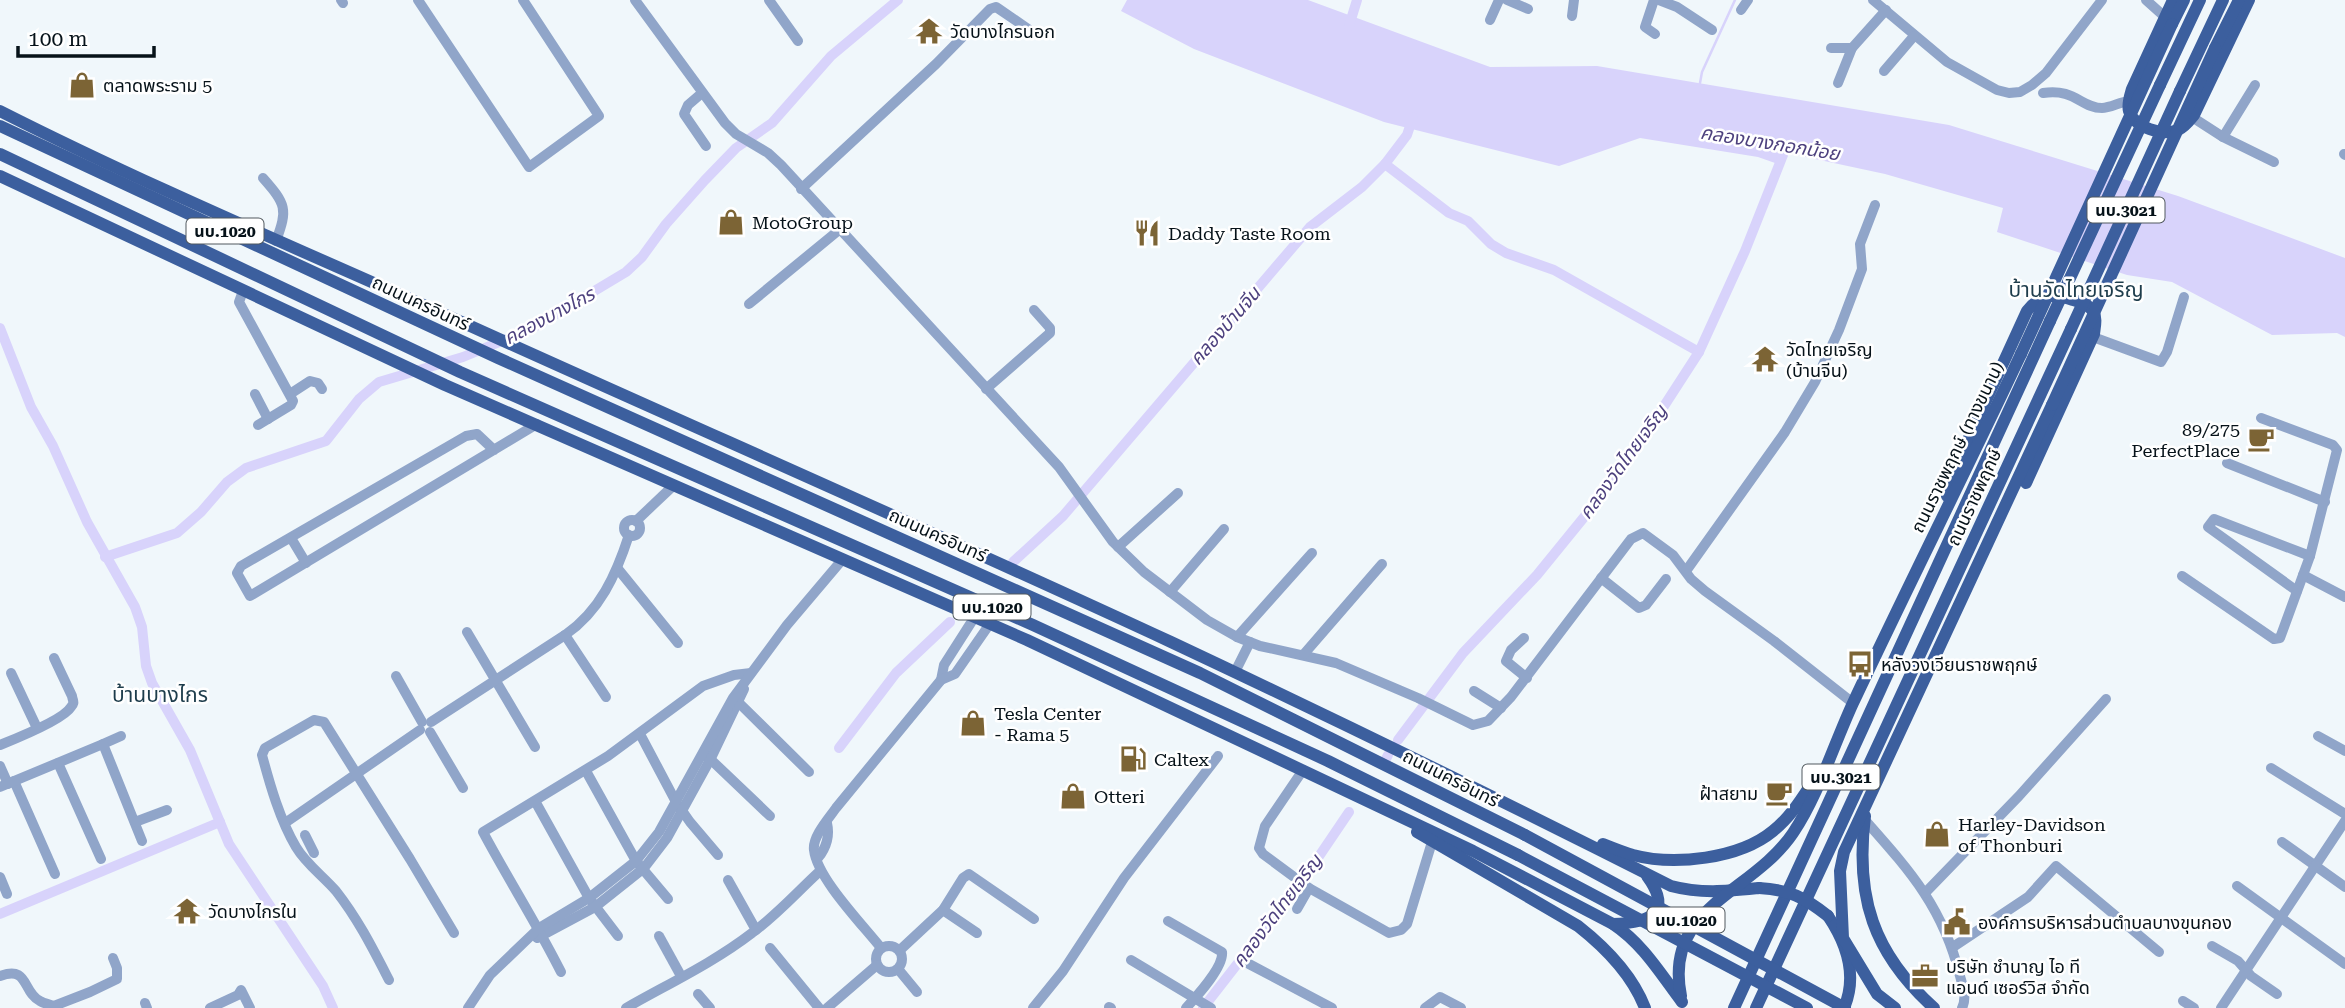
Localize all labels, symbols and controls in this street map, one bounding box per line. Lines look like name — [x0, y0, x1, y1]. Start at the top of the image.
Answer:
scale bar — [18, 14, 154, 58]
temple icon: วัดบางไกรนอก — [914, 16, 944, 46]
place label: วัดบางไกรนอก — [950, 21, 1055, 42]
text: 100 m — [28, 27, 88, 51]
shop icon: ตลาดพระราม 5 — [67, 70, 97, 100]
place label: ตลาดพระราม 5 — [103, 75, 212, 96]
water label: คลองบางกอกน้อย — [1699, 121, 1843, 166]
road number: นบ.3021 — [2088, 198, 2164, 222]
shop icon: MotoGroup — [716, 207, 746, 237]
place label: MotoGroup — [752, 212, 853, 233]
road number: นบ.1020 — [187, 218, 264, 244]
restaurant icon: Daddy Taste Room — [1132, 218, 1162, 248]
place label: Daddy Taste Room — [1168, 223, 1331, 244]
street label: ถนนนครอินทร์ — [369, 271, 474, 335]
district label: บ้านวัดไทยเจริญ — [2008, 278, 2144, 302]
water label: คลองบ้านจีน — [1185, 281, 1266, 370]
water label: คลองบางไกร — [500, 282, 600, 350]
place label: วัดไทยเจริญ (บ้านจีน) — [1786, 339, 1873, 381]
temple icon: วัดไทยเจริญ (บ้านจีน) — [1750, 344, 1780, 374]
street label: ถนนราชพฤกษ์ (ทางขนาน) — [1906, 358, 2008, 536]
water label: คลองวัดไทยเจริญ — [1574, 399, 1673, 523]
place label: 89/275 PerfectPlace — [2131, 419, 2240, 461]
cafe icon: 89/275 PerfectPlace — [2246, 424, 2276, 454]
street label: ถนนราชพฤกษ์ — [1942, 445, 2006, 549]
street label: ถนนนครอินทร์ — [886, 504, 991, 566]
road number: นบ.1020 — [954, 594, 1030, 620]
bus stop icon: หลังวงเวียนราชพฤกษ์ — [1845, 649, 1875, 679]
place label: หลังวงเวียนราชพฤกษ์ — [1881, 654, 2037, 675]
district label: บ้านบางไกร — [112, 683, 208, 707]
place label: Tesla Center - Rama 5 — [994, 703, 1101, 745]
shop icon: Tesla Center - Rama 5 — [958, 708, 988, 738]
fuel station icon: Caltex — [1118, 744, 1148, 774]
street label: ถนนนครอินทร์ — [1400, 745, 1503, 812]
place label: Caltex — [1154, 749, 1209, 770]
road number: นบ.3021 — [1802, 764, 1880, 790]
cafe icon: ฝ้าสยาม — [1764, 778, 1794, 808]
shop icon: Otteri — [1058, 781, 1088, 811]
place label: ฝ้าสยาม — [1700, 783, 1758, 804]
place label: Otteri — [1094, 786, 1145, 807]
place label: Harley-Davidson of Thonburi — [1958, 814, 2106, 856]
shop icon: Harley-Davidson of Thonburi — [1922, 819, 1952, 849]
water label: คลองวัดไทยเจริญ — [1227, 849, 1328, 972]
temple icon: วัดบางไกรใน — [172, 896, 202, 926]
place label: วัดบางไกรใน — [208, 901, 297, 922]
public building icon: องค์การบริหารส่วนตำบลบางขุนกอง — [1942, 907, 1972, 937]
road number: นบ.1020 — [1648, 908, 1724, 932]
place label: องค์การบริหารส่วนตำบลบางขุนกอง — [1978, 912, 2232, 934]
place label: บริษัท ชำนาญ ไอ ที แอนด์ เซอร์วิส จำกัด — [1946, 956, 2090, 998]
office icon: บริษัท ชำนาญ ไอ ที แอนด์ เซอร์วิส จำกัด — [1910, 961, 1940, 991]

